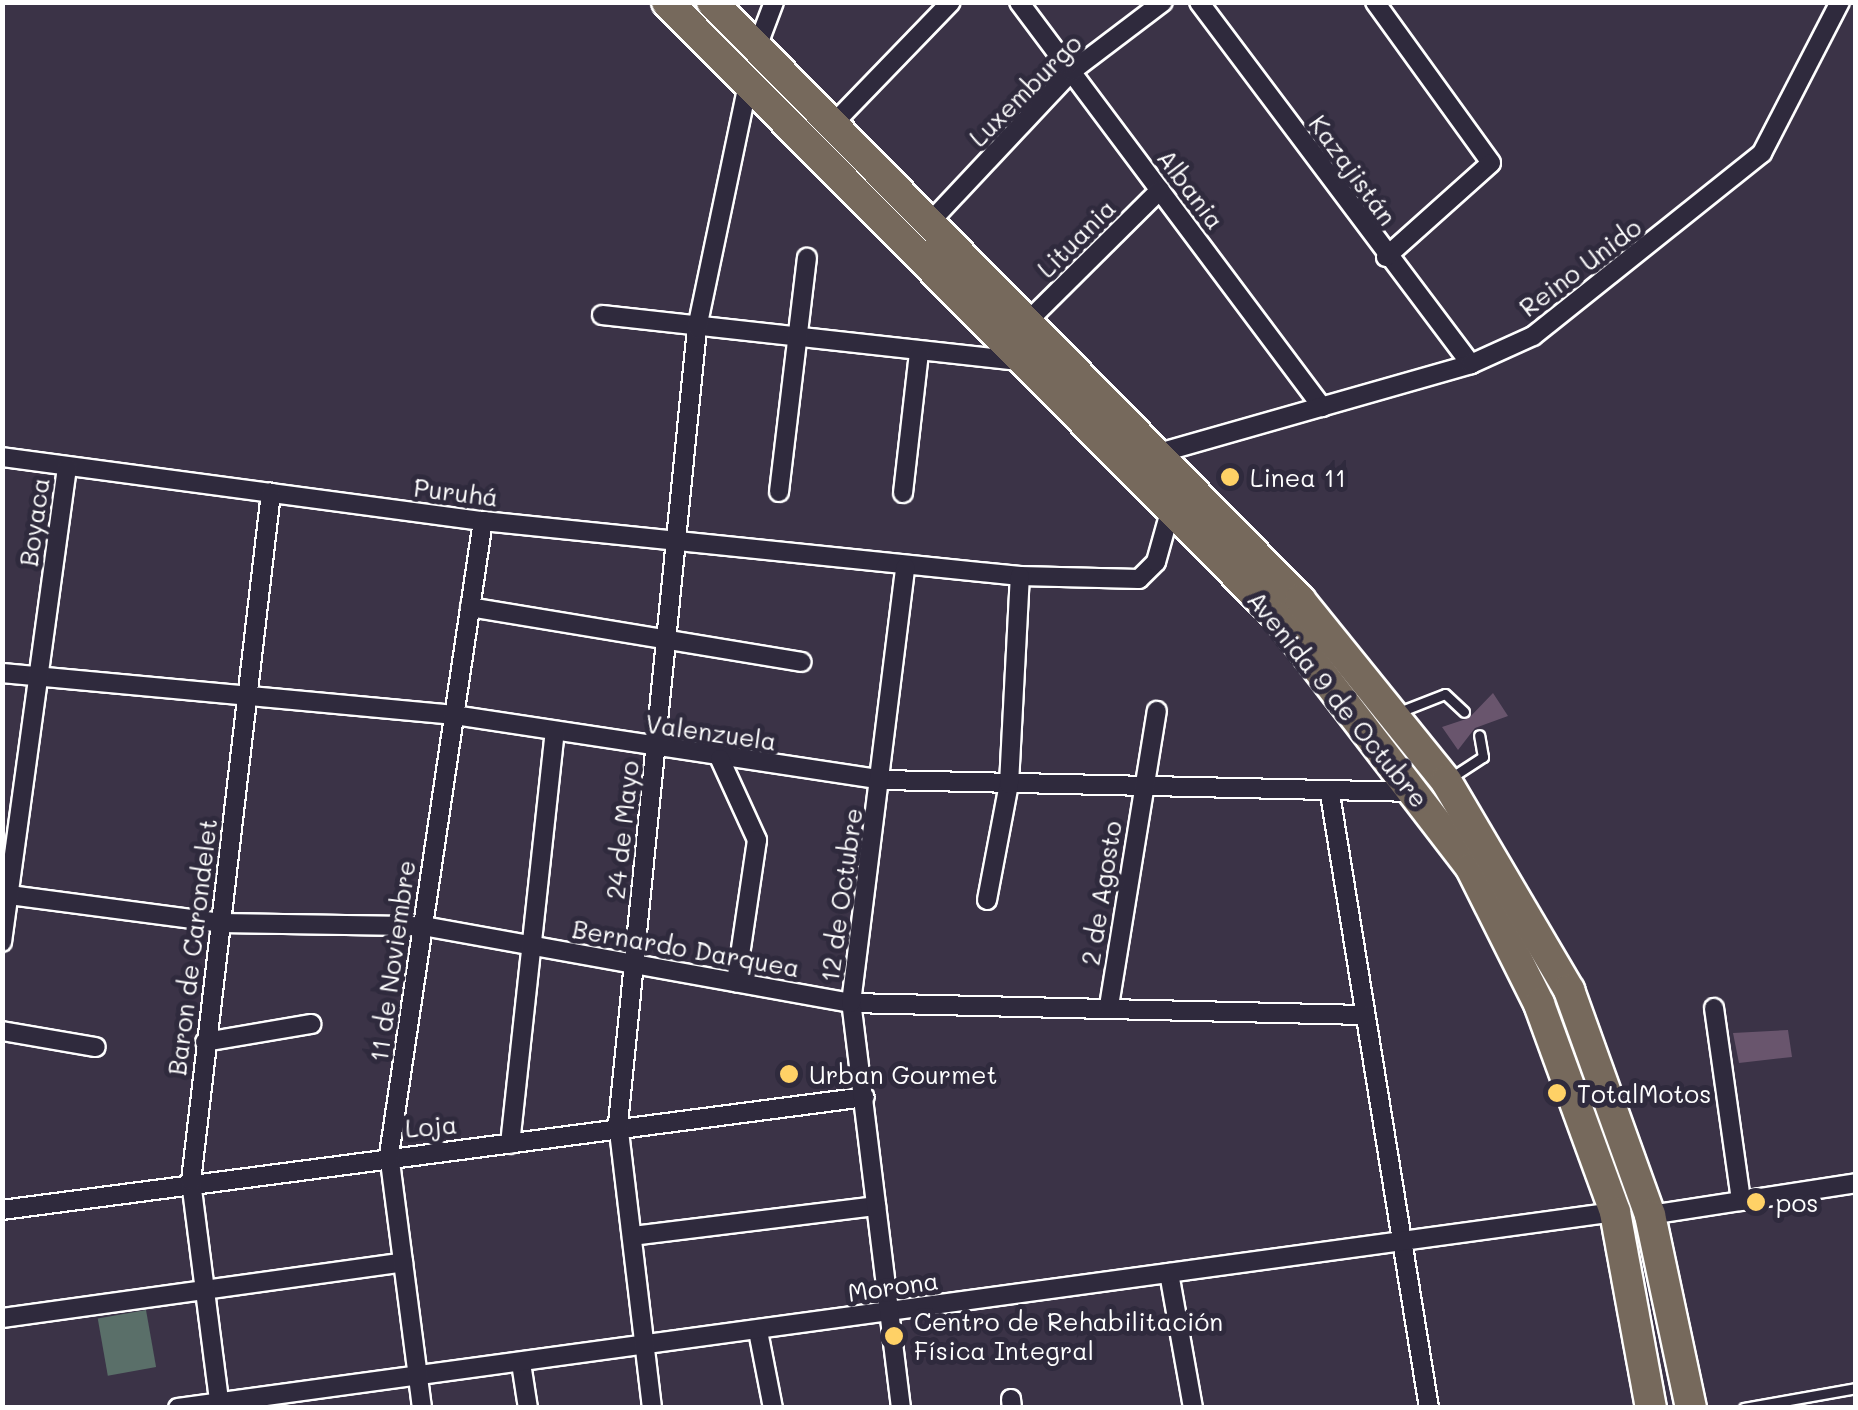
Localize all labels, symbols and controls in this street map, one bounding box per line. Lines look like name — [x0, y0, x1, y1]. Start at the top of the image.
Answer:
street label: Luxemburgo — [963, 28, 1087, 152]
street label: Kazajistán — [1303, 109, 1403, 231]
street label: Albania — [1151, 143, 1231, 235]
street label: Lituania — [1031, 193, 1121, 283]
street label: Reino Unido — [1513, 211, 1647, 323]
place label: Linea 11 — [1250, 462, 1346, 492]
marker: Linea 11 — [1219, 466, 1241, 488]
street label: Puruhá — [412, 472, 500, 512]
street label: Boyaca — [13, 476, 55, 568]
street label: Avenida 9 de Octubre — [1241, 585, 1435, 813]
street label: Valenzuela — [643, 708, 779, 756]
street label: 24 de Mayo — [600, 759, 644, 901]
street label: 12 de Octubre — [814, 806, 868, 984]
street label: Baron de Carondelet — [161, 817, 223, 1077]
street label: 2 de Agosto — [1075, 819, 1127, 967]
street label: 11 de Noviembre — [363, 858, 421, 1064]
street label: Bernardo Darquea — [570, 913, 802, 983]
place label: Urban Gourmet — [809, 1059, 998, 1089]
marker: Urban Gourmet — [778, 1063, 800, 1085]
place label: TotalMotos — [1577, 1078, 1711, 1108]
marker: TotalMotos — [1546, 1082, 1568, 1104]
street label: Loja — [404, 1109, 458, 1143]
place label: pos — [1776, 1187, 1818, 1217]
marker: pos — [1745, 1191, 1767, 1213]
street label: Morona — [846, 1265, 940, 1307]
place label: Centro de Rehabilitación Física Integral — [914, 1307, 1223, 1366]
marker: Centro de Rehabilitación Física Integral — [883, 1325, 905, 1347]

